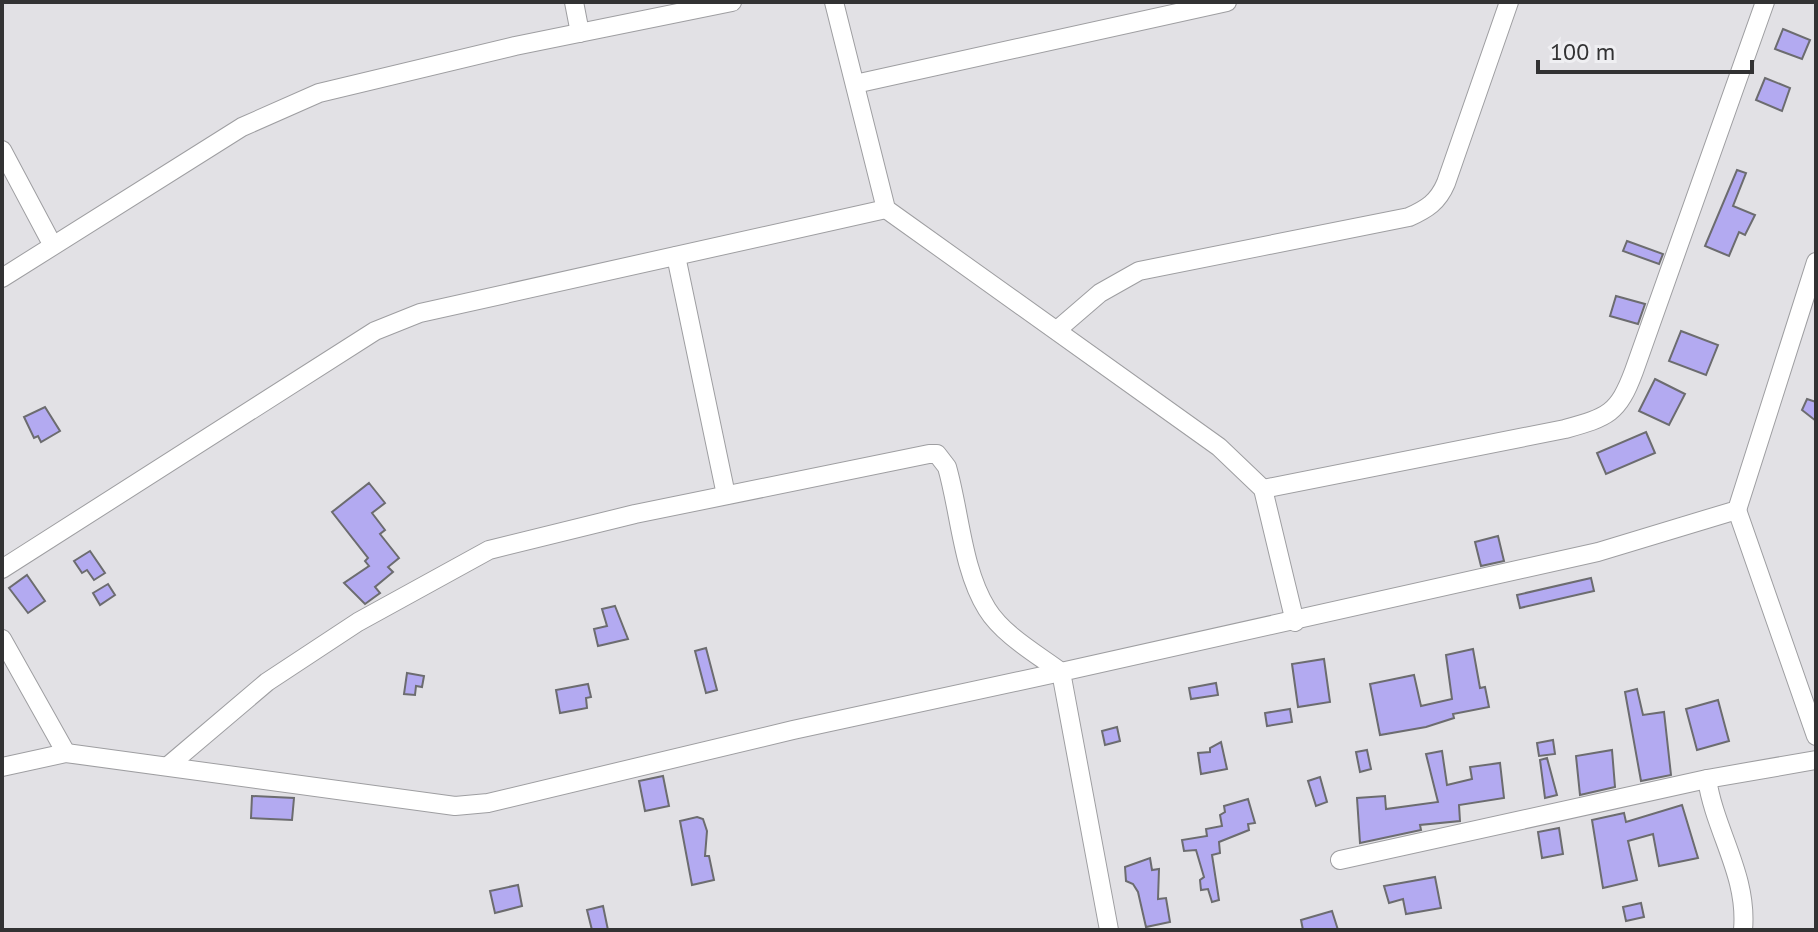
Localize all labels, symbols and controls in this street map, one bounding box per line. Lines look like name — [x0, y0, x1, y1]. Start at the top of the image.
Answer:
scale bar — [1538, 24, 1752, 74]
text: 100 m — [1550, 36, 1615, 67]

